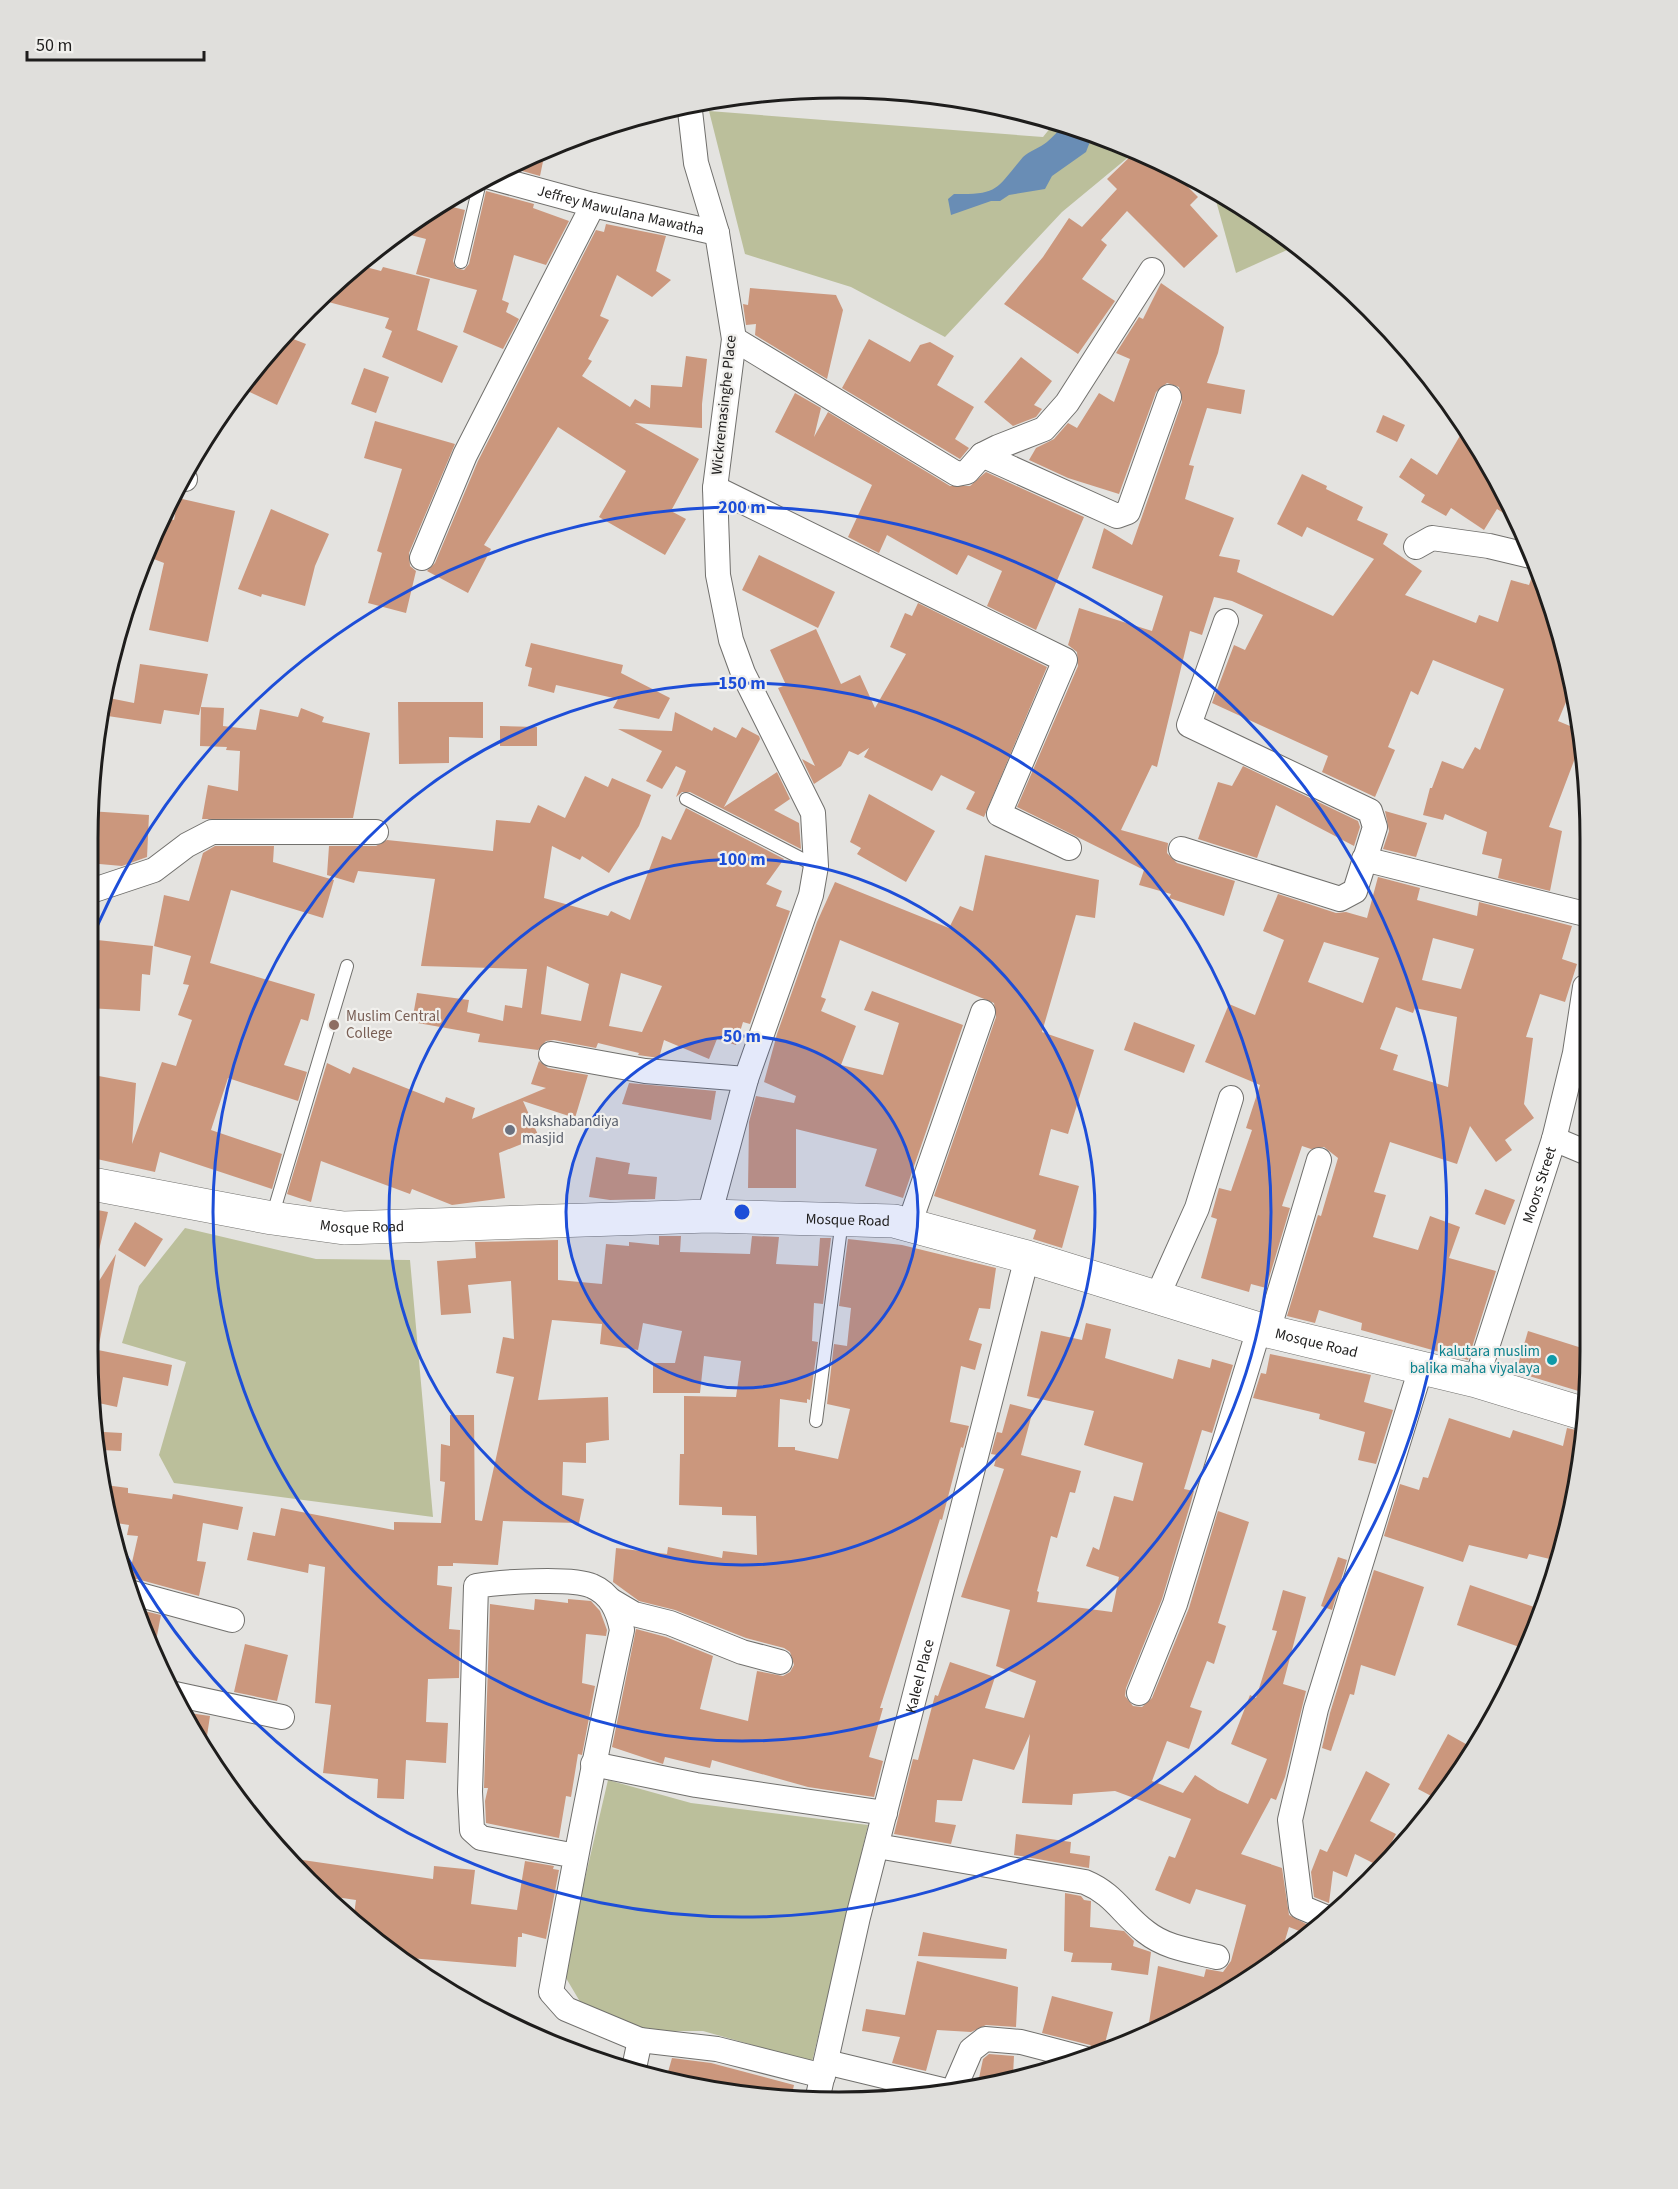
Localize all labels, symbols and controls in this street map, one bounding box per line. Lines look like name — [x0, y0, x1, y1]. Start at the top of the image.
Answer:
scale bar — [27, 24, 204, 62]
text: 50 m — [36, 33, 72, 58]
street label: Jeffrey Mawulana Mawatha — [535, 180, 706, 240]
street label: Wickremasinghe Place — [706, 334, 742, 476]
text: 200 m — [718, 495, 766, 520]
text: 150 m — [718, 671, 766, 696]
text: 100 m — [718, 847, 766, 872]
place label: Muslim Central College — [346, 1006, 440, 1044]
marker: Muslim Central College — [327, 1018, 341, 1032]
text: 50 m — [723, 1024, 761, 1049]
place label: Nakshabandiya masjid — [522, 1111, 619, 1149]
marker: Nakshabandiya masjid — [503, 1123, 517, 1137]
street label: Moors Street — [1517, 1144, 1561, 1226]
centre of rings — [732, 1202, 752, 1222]
street label: Mosque Road — [805, 1208, 890, 1231]
street label: Mosque Road — [319, 1214, 405, 1239]
street label: Mosque Road — [1273, 1323, 1360, 1363]
place label: kalutara muslim balika maha viyalaya — [1410, 1341, 1540, 1379]
marker: kalutara muslim balika maha viyalaya — [1545, 1353, 1559, 1367]
street label: Kaleel Place — [900, 1637, 939, 1715]

